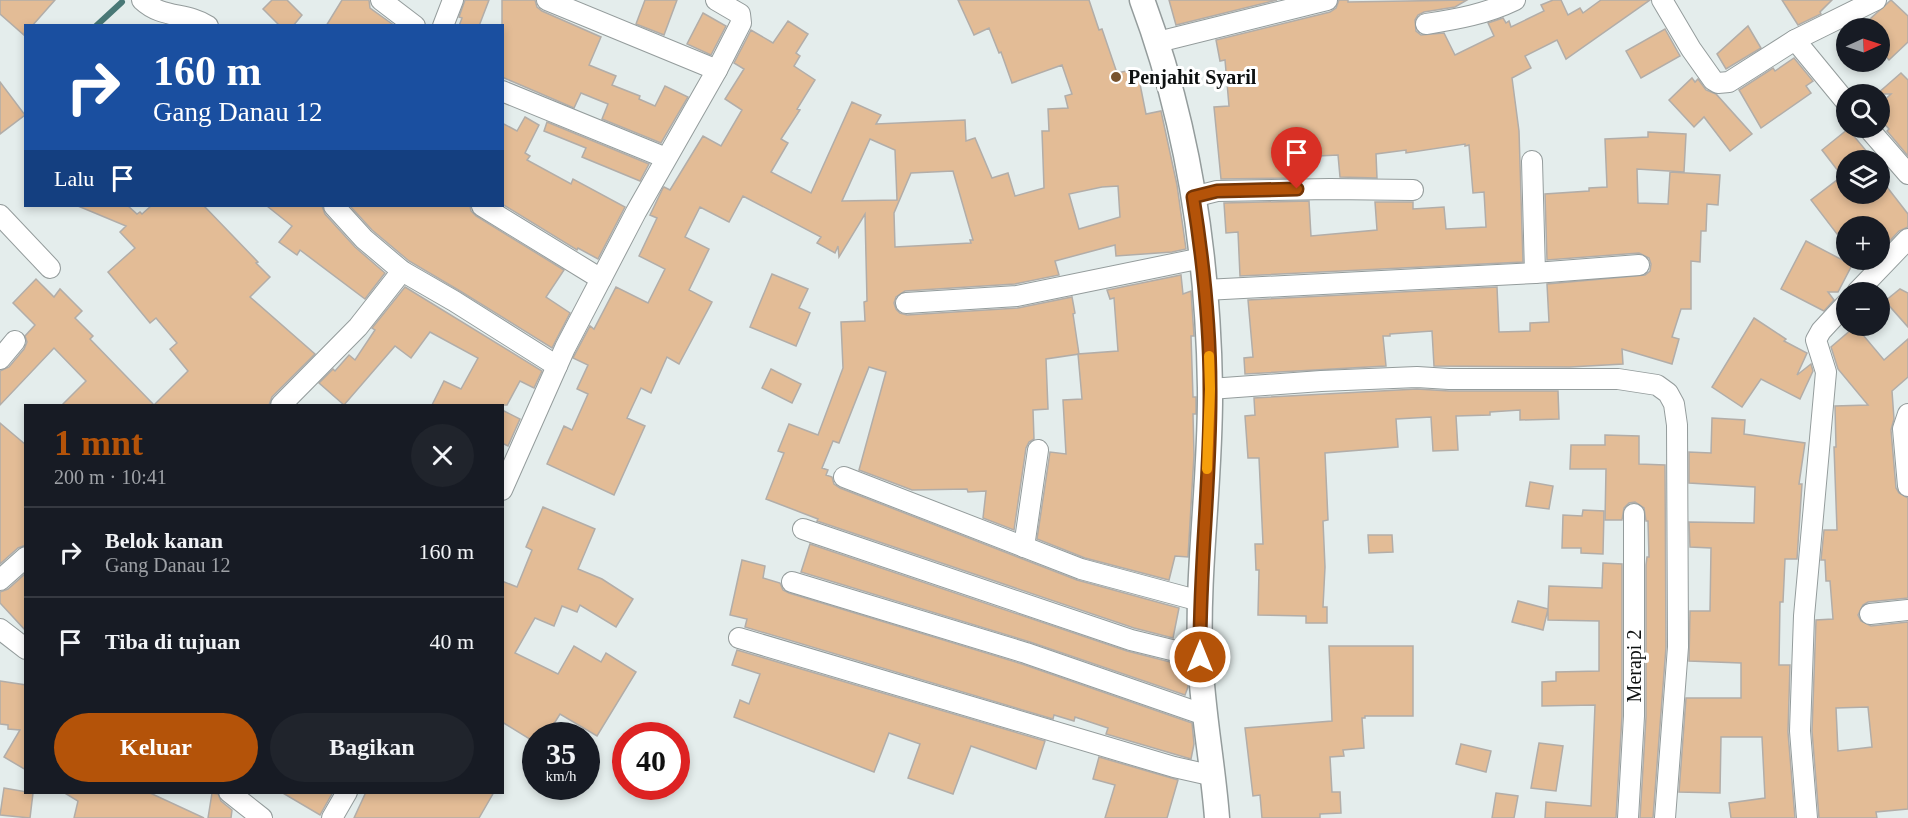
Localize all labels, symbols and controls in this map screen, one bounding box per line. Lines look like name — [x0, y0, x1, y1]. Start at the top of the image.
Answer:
north arrow — [1836, 18, 1890, 72]
map controls — [1836, 18, 1890, 336]
icon: right — [54, 48, 132, 126]
text: 160 m — [153, 48, 262, 94]
place label: Penjahit Syaril — [1128, 66, 1257, 89]
marker: Penjahit Syaril — [1109, 70, 1123, 84]
button: search — [1836, 84, 1890, 138]
text: Gang Danau 12 — [153, 97, 322, 127]
pin — [1271, 127, 1322, 189]
icon: arrive — [1280, 136, 1313, 169]
button: layers — [1836, 150, 1890, 204]
icon: arrive — [106, 162, 139, 195]
text: Lalu — [54, 166, 94, 191]
button: + — [1836, 216, 1890, 270]
button: − — [1836, 282, 1890, 336]
text: 1 mnt — [54, 423, 143, 463]
button: close — [411, 424, 474, 487]
text: 200 m · 10:41 — [54, 466, 167, 488]
text: Belok kanan — [105, 528, 223, 553]
icon: right — [54, 536, 87, 569]
text: 160 m — [418, 539, 474, 564]
text: Gang Danau 12 — [105, 554, 231, 576]
position arrow — [1168, 625, 1232, 689]
icon: arrive — [54, 626, 87, 659]
text: Tiba di tujuan — [105, 629, 240, 654]
text: 40 m — [429, 629, 474, 654]
street label: Merapi 2 — [1623, 630, 1646, 702]
button: Keluar — [54, 713, 258, 782]
button: Bagikan — [270, 713, 474, 782]
speed limit sign: 40 — [612, 722, 690, 800]
text: 35 — [546, 737, 576, 770]
text: km/h — [546, 768, 576, 784]

